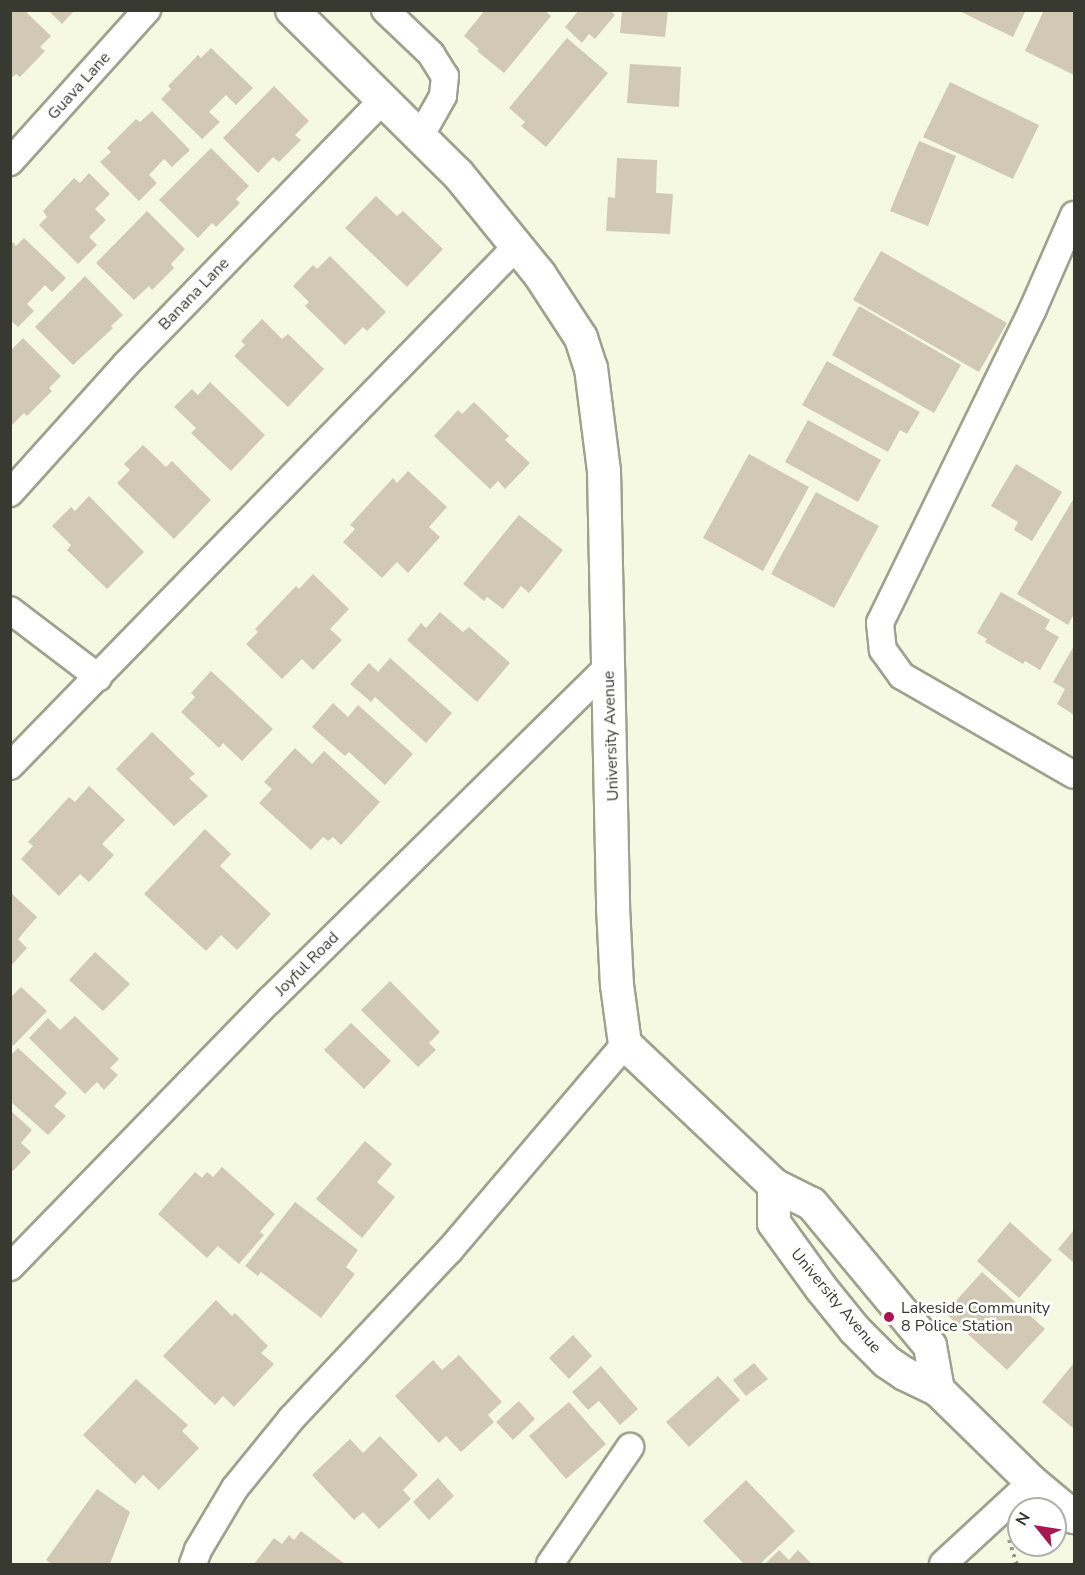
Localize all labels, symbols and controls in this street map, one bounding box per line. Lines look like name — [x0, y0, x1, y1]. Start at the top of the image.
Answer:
street label: Guava Lane — [44, 48, 114, 124]
street label: Banana Lane — [155, 254, 233, 334]
street label: University Avenue — [599, 670, 623, 802]
street label: Joyful Road — [271, 928, 343, 1000]
street label: University Avenue — [787, 1245, 885, 1357]
place label: Lakeside Community 8 Police Station — [901, 1298, 1050, 1336]
marker: Lakeside Community 8 Police Station — [882, 1310, 896, 1324]
north arrow — [1007, 1497, 1067, 1557]
text: N — [1011, 1508, 1036, 1530]

